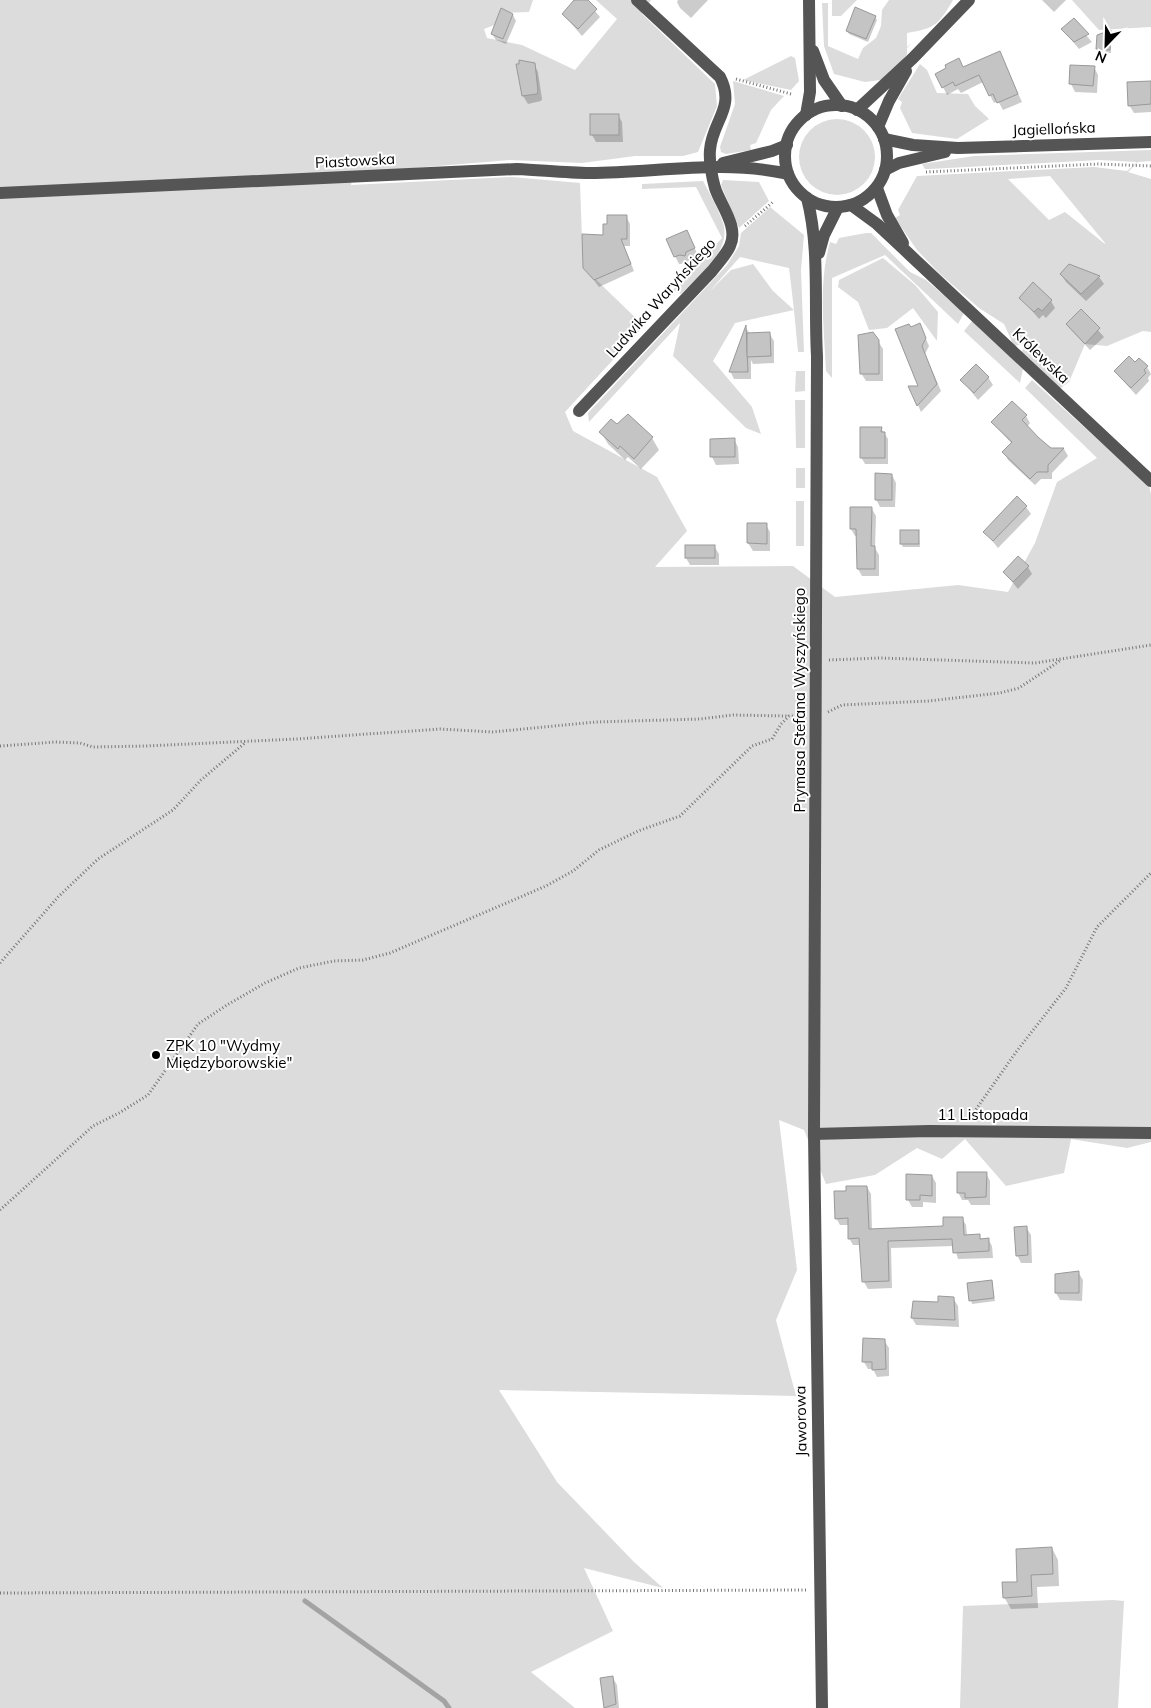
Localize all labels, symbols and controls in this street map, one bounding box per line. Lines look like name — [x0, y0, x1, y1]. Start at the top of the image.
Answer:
north arrow — [1081, 20, 1131, 70]
text: N — [1093, 47, 1109, 67]
street label: Jagiellońska — [1012, 118, 1096, 139]
street label: Piastowska — [314, 149, 396, 172]
street label: Ludwika Waryńskiego — [602, 234, 719, 362]
street label: Królewska — [1009, 324, 1074, 387]
street label: Prymasa Stefana Wyszyńskiego — [790, 588, 809, 812]
place label: ZPK 10 "Wydmy Międzyborowskie" — [166, 1036, 292, 1072]
marker: ZPK 10 "Wydmy Międzyborowskie" — [150, 1049, 162, 1061]
street label: 11 Listopada — [938, 1105, 1028, 1124]
street label: Jaworowa — [790, 1385, 811, 1457]

